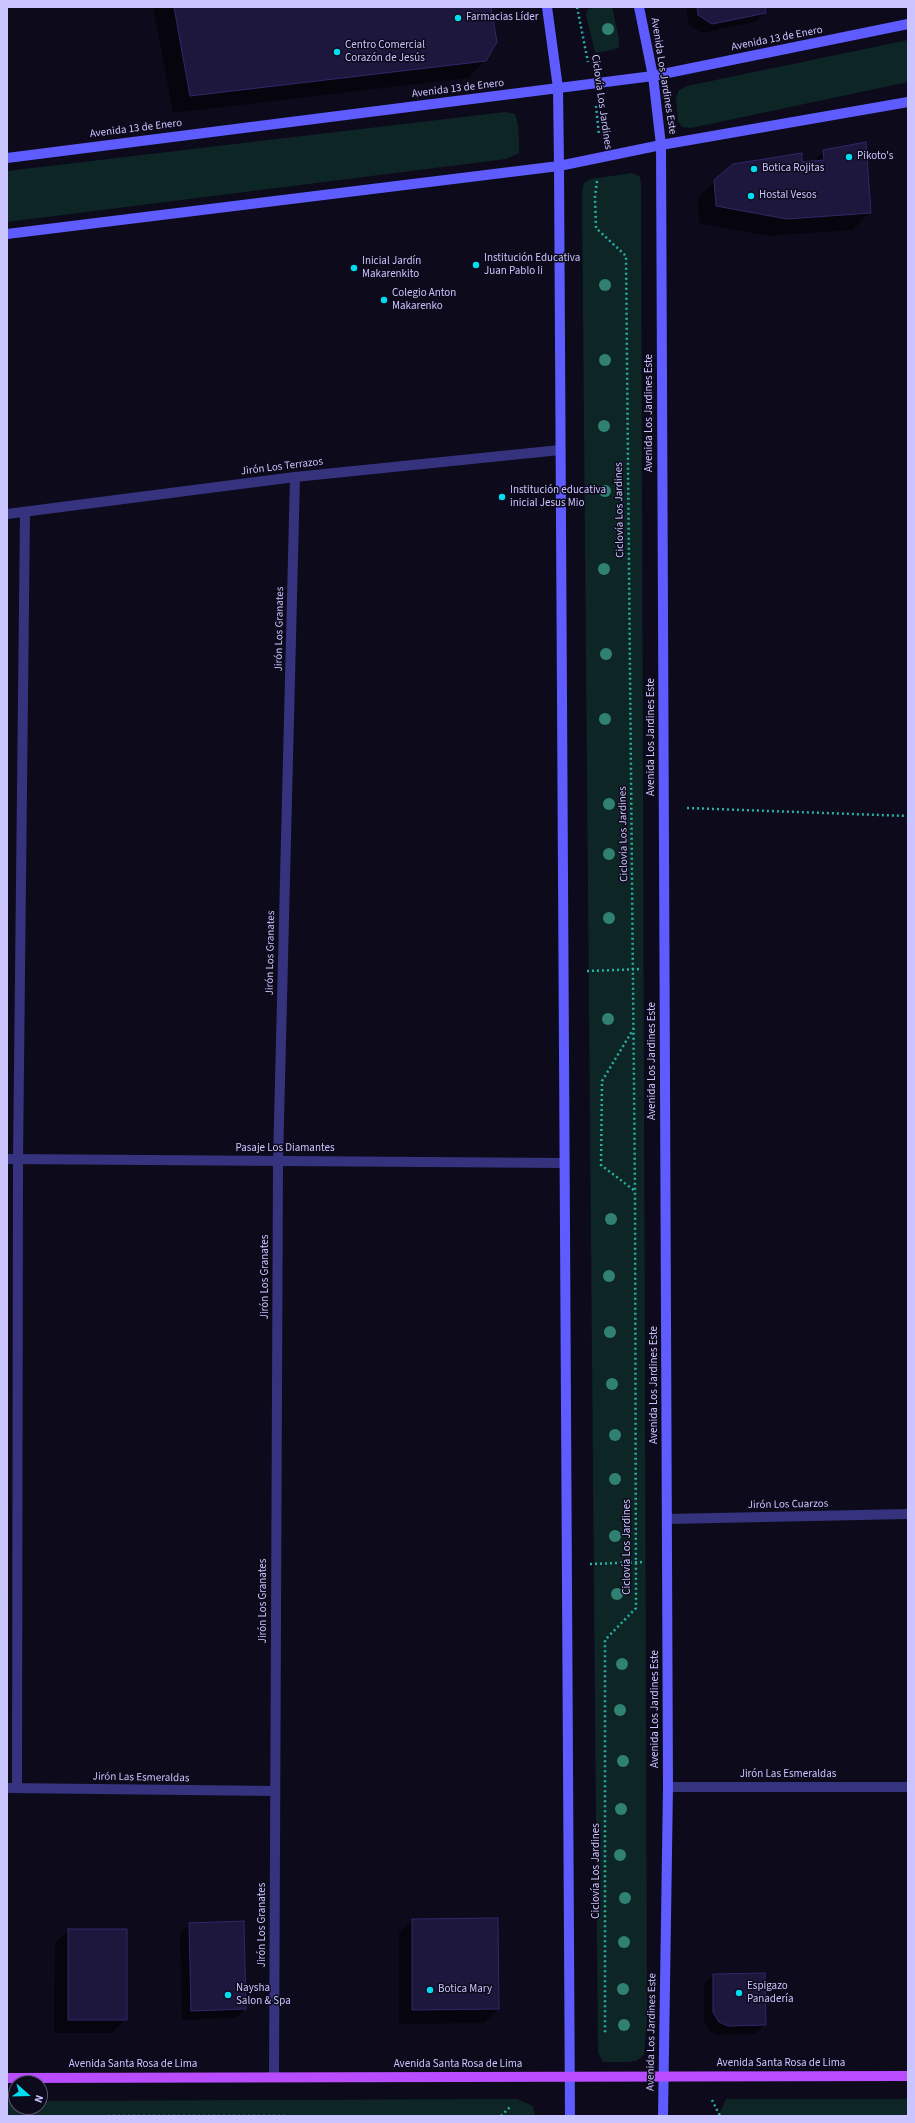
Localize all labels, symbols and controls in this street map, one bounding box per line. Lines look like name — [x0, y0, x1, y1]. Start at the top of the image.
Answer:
place label: Farmacias Líder — [466, 11, 539, 25]
marker: Farmacias Líder — [453, 13, 463, 23]
street label: Avenida Los Jardines Este — [647, 17, 679, 135]
street label: Avenida 13 de Enero — [730, 24, 824, 54]
place label: Centro Comercial Corazón de Jesús — [345, 39, 425, 65]
marker: Centro Comercial Corazón de Jesús — [332, 47, 342, 57]
street label: Ciclovía Los Jardines — [588, 54, 614, 150]
street label: Avenida 13 de Enero — [411, 77, 505, 101]
street label: Avenida 13 de Enero — [89, 117, 183, 141]
place label: Pikoto's — [857, 150, 893, 164]
marker: Pikoto's — [844, 152, 854, 162]
place label: Botica Rojitas — [762, 162, 824, 176]
marker: Botica Rojitas — [749, 164, 759, 174]
place label: Hostal Vesos — [759, 189, 817, 203]
marker: Hostal Vesos — [746, 191, 756, 201]
place label: Institución Educativa Juan Pablo Ii — [484, 252, 580, 278]
place label: Inicial Jardín Makarenkito — [362, 255, 421, 281]
marker: Institución Educativa Juan Pablo Ii — [471, 260, 481, 270]
marker: Inicial Jardín Makarenkito — [349, 263, 359, 273]
place label: Colegio Anton Makarenko — [392, 287, 456, 313]
marker: Colegio Anton Makarenko — [379, 295, 389, 305]
street label: Avenida Los Jardines Este — [643, 354, 657, 472]
street label: Jirón Los Terrazos — [240, 455, 324, 479]
street label: Ciclovía Los Jardines — [613, 462, 627, 558]
place label: Institución educativa inicial Jesus Mio — [510, 484, 606, 510]
marker: Institución educativa inicial Jesus Mio — [497, 492, 507, 502]
street label: Jirón Los Granates — [273, 587, 287, 671]
street label: Avenida Los Jardines Este — [645, 678, 659, 796]
street label: Ciclovía Los Jardines — [617, 786, 631, 882]
street label: Jirón Los Granates — [264, 911, 278, 995]
street label: Avenida Los Jardines Este — [646, 1002, 660, 1120]
street label: Pasaje Los Diamantes — [235, 1142, 335, 1156]
street label: Jirón Los Granates — [259, 1235, 273, 1319]
street label: Avenida Los Jardines Este — [648, 1326, 662, 1444]
street label: Jirón Los Cuarzos — [748, 1498, 828, 1512]
street label: Ciclovía Los Jardines — [621, 1499, 635, 1595]
street label: Jirón Los Granates — [257, 1559, 271, 1643]
street label: Avenida Los Jardines Este — [649, 1650, 663, 1768]
street label: Jirón Las Esmeraldas — [740, 1768, 836, 1782]
street label: Jirón Las Esmeraldas — [93, 1771, 189, 1785]
street label: Ciclovía Los Jardines — [590, 1823, 604, 1919]
street label: Jirón Los Granates — [256, 1883, 270, 1967]
street label: Avenida Los Jardines Este — [644, 1973, 660, 2091]
place label: Espigazo Panadería — [747, 1980, 793, 2006]
place label: Naysha Salon & Spa — [236, 1982, 291, 2008]
place label: Botica Mary — [438, 1983, 492, 1997]
marker: Botica Mary — [425, 1985, 435, 1995]
marker: Espigazo Panadería — [734, 1988, 744, 1998]
marker: Naysha Salon & Spa — [223, 1990, 233, 2000]
street label: Avenida Santa Rosa de Lima — [717, 2057, 845, 2071]
street label: Avenida Santa Rosa de Lima — [69, 2058, 197, 2072]
street label: Avenida Santa Rosa de Lima — [394, 2058, 522, 2072]
north arrow — [8, 2075, 48, 2115]
text: N — [31, 2093, 47, 2105]

